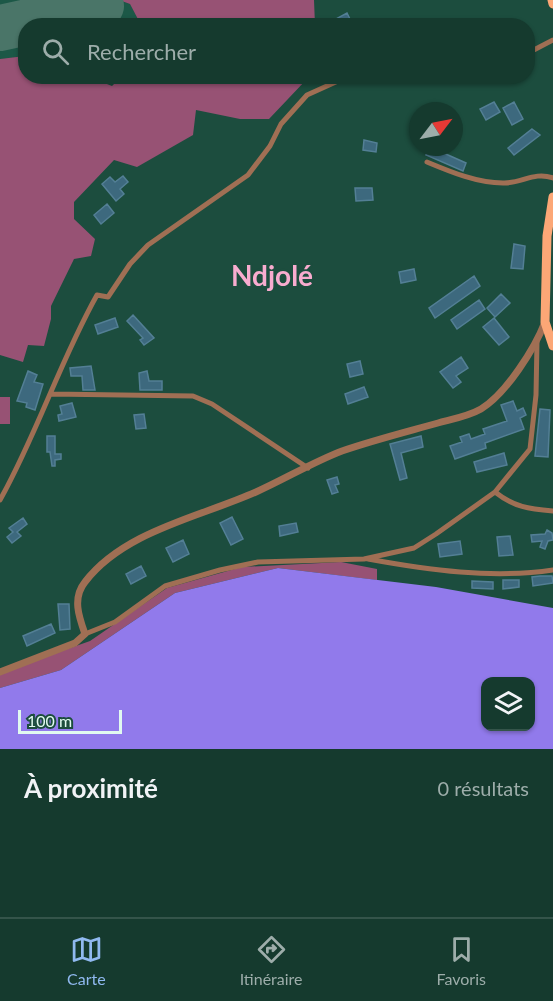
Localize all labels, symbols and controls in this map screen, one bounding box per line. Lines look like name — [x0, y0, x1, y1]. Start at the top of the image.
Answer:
search box — [18, 18, 535, 84]
icon: search — [39, 35, 72, 68]
text: Rechercher — [87, 38, 196, 65]
north arrow — [409, 102, 463, 156]
district label: Ndjolé — [231, 258, 313, 292]
map controls — [481, 677, 535, 731]
button: layers — [481, 677, 535, 731]
scale bar — [18, 707, 122, 734]
text: 100 m — [27, 711, 72, 730]
text: À proximité — [24, 772, 158, 804]
text: 0 résultats — [438, 776, 529, 800]
tab: Carte — [67, 933, 106, 988]
tab: Itinéraire — [240, 933, 303, 988]
tab: Favoris — [437, 933, 486, 988]

